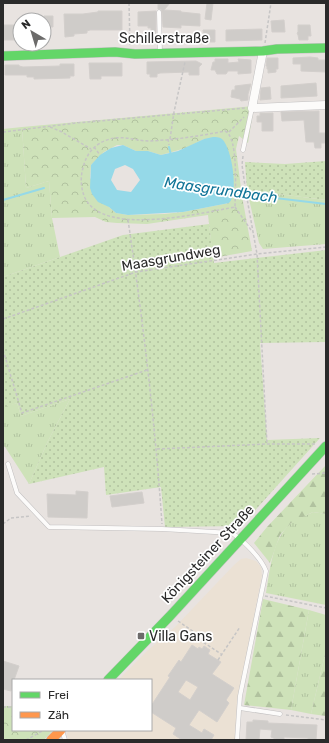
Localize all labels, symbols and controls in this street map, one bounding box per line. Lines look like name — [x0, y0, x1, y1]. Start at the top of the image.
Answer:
north arrow — [12, 12, 52, 52]
text: N — [19, 17, 33, 32]
street label: Schillerstraße — [119, 30, 209, 47]
water label: Maasgrundbach — [163, 173, 279, 207]
street label: Maasgrundweg — [120, 241, 222, 275]
street label: Königsteiner Straße — [158, 501, 258, 607]
place label: Villa Gans — [149, 628, 212, 645]
marker: Villa Gans — [136, 631, 146, 641]
legend — [12, 679, 152, 731]
text: Frei — [48, 688, 69, 702]
text: Zäh — [48, 708, 69, 722]

